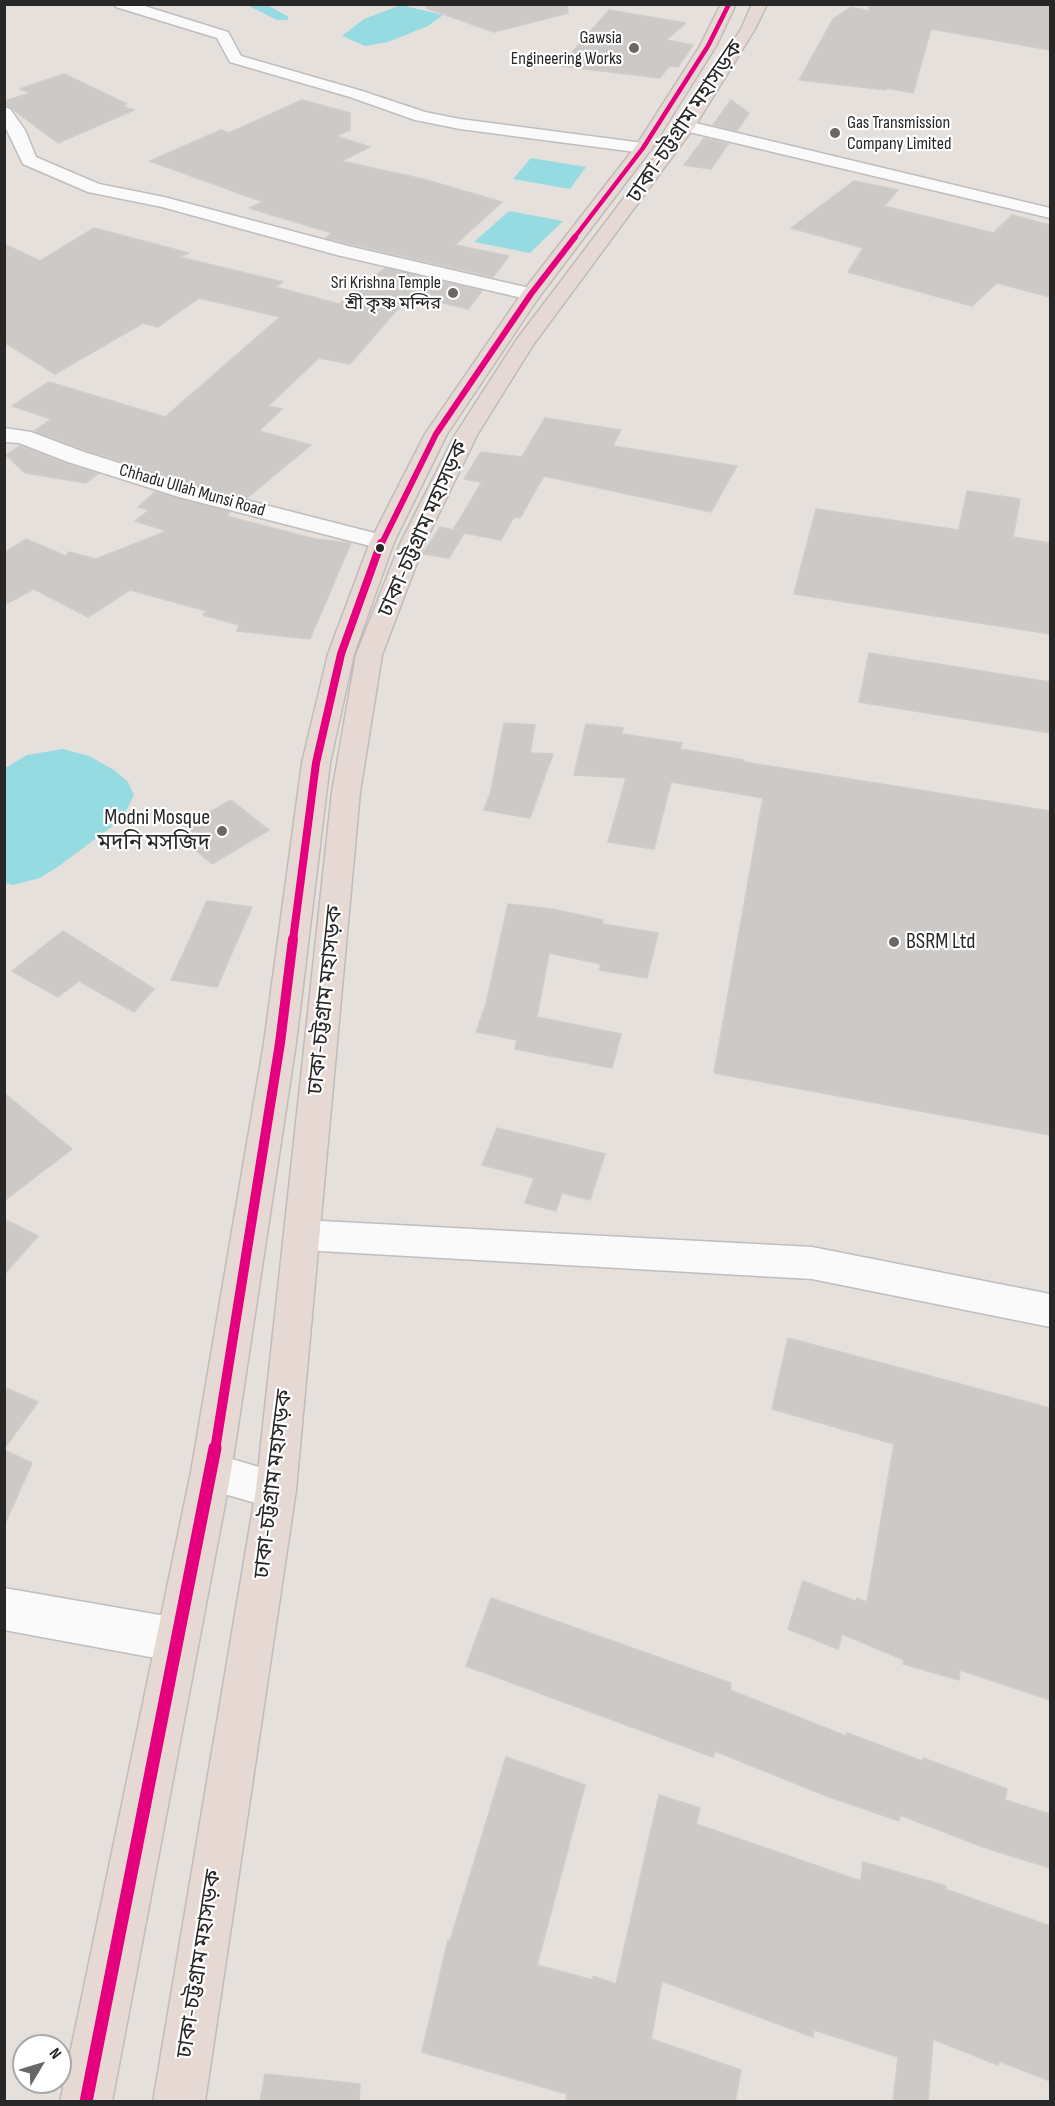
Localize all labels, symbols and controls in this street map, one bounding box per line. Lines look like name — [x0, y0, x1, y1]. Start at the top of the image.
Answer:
place label: Gawsia Engineering Works — [511, 27, 622, 70]
street label: ঢাকা-চট্টগ্রাম মহাসড়ক — [622, 36, 750, 208]
marker: Gawsia Engineering Works — [627, 41, 641, 55]
place label: Gas Transmission Company Limited — [847, 112, 951, 154]
marker: Gas Transmission Company Limited — [828, 126, 842, 140]
place label: Sri Krishna Temple শ্রী কৃষ্ণ মন্দির — [331, 272, 441, 314]
marker: Sri Krishna Temple শ্রী কৃষ্ণ মন্দির — [446, 286, 460, 300]
street label: ঢাকা-চট্টগ্রাম মহাসড়ক — [373, 437, 475, 621]
street label: Chhadu Ullah Munsi Road — [117, 460, 267, 522]
unlabelled marker — [374, 542, 386, 554]
place label: Modni Mosque মদনি মসজিদ — [98, 805, 210, 856]
marker: Modni Mosque মদনি মসজিদ — [215, 824, 229, 838]
street label: ঢাকা-চট্টগ্রাম মহাসড়ক — [303, 904, 349, 1096]
place label: BSRM Ltd — [906, 929, 975, 955]
marker: BSRM Ltd — [887, 935, 901, 949]
street label: ঢাকা-চট্টগ্রাম মহাসড়ক — [249, 1388, 299, 1580]
street label: ঢাকা-চট্টগ্রাম মহাসড়ক — [172, 1868, 228, 2060]
north arrow — [12, 2034, 72, 2094]
text: N — [45, 2045, 65, 2063]

